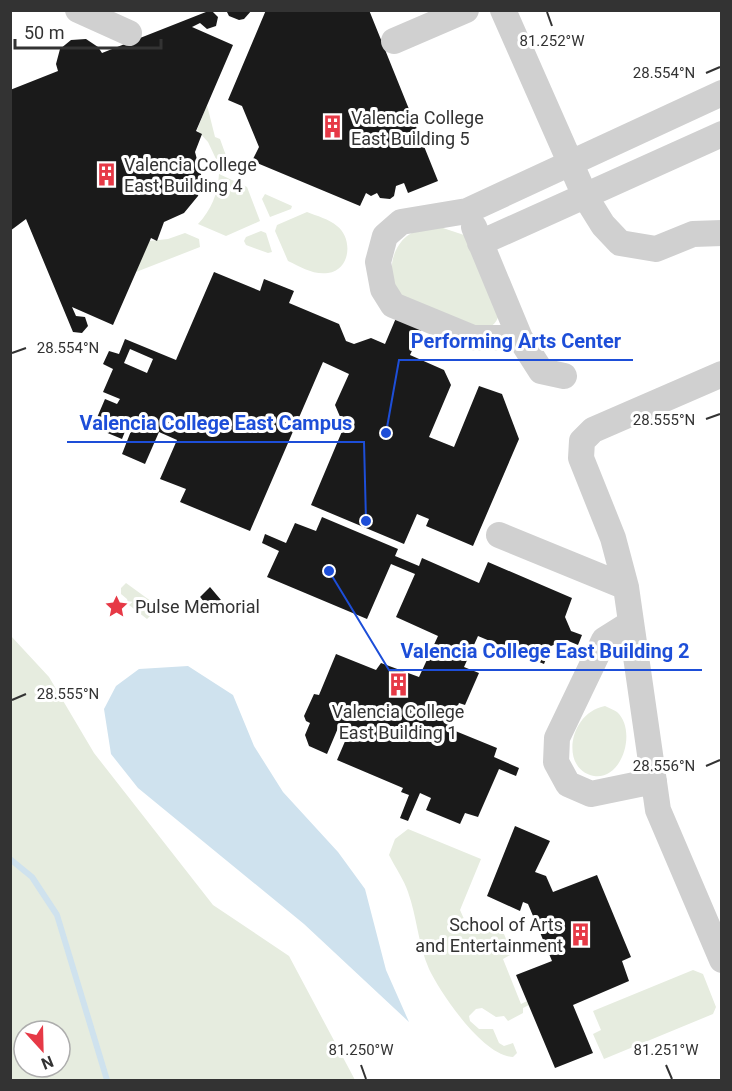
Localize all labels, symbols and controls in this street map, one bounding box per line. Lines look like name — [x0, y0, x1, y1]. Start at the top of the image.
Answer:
scale bar — [15, 12, 160, 50]
text: 50 m — [24, 22, 64, 43]
text: 81.252°W — [519, 32, 585, 50]
text: 28.554°N — [633, 64, 695, 82]
place label: Valencia College East Building 5 — [351, 107, 484, 149]
building icon: Valencia College East Building 5 — [320, 114, 346, 140]
place label: Valencia College East Building 4 — [124, 154, 257, 196]
building icon: Valencia College East Building 4 — [93, 161, 119, 187]
callout: Performing Arts Center — [399, 322, 633, 360]
text: Performing Arts Center — [411, 329, 622, 353]
text: 28.554°N — [37, 339, 99, 357]
callout: Valencia College East Campus — [67, 404, 364, 442]
text: Valencia College East Campus — [80, 411, 352, 435]
text: 28.555°N — [633, 411, 695, 429]
place icon: Pulse Memorial — [104, 593, 130, 619]
place label: Pulse Memorial — [135, 596, 260, 617]
callout: Valencia College East Building 2 — [389, 632, 702, 670]
text: Valencia College East Building 2 — [400, 639, 690, 663]
building icon: Valencia College East Building 1 — [385, 672, 411, 698]
text: 28.555°N — [37, 685, 99, 703]
place label: Valencia College East Building 1 — [332, 701, 464, 743]
text: 28.556°N — [633, 757, 695, 775]
place label: School of Arts and Entertainment — [415, 914, 563, 956]
building icon: School of Arts and Entertainment — [568, 921, 594, 947]
north arrow — [12, 1019, 72, 1079]
text: 81.250°W — [328, 1041, 394, 1059]
text: 81.251°W — [633, 1041, 699, 1059]
text: N — [39, 1052, 56, 1073]

